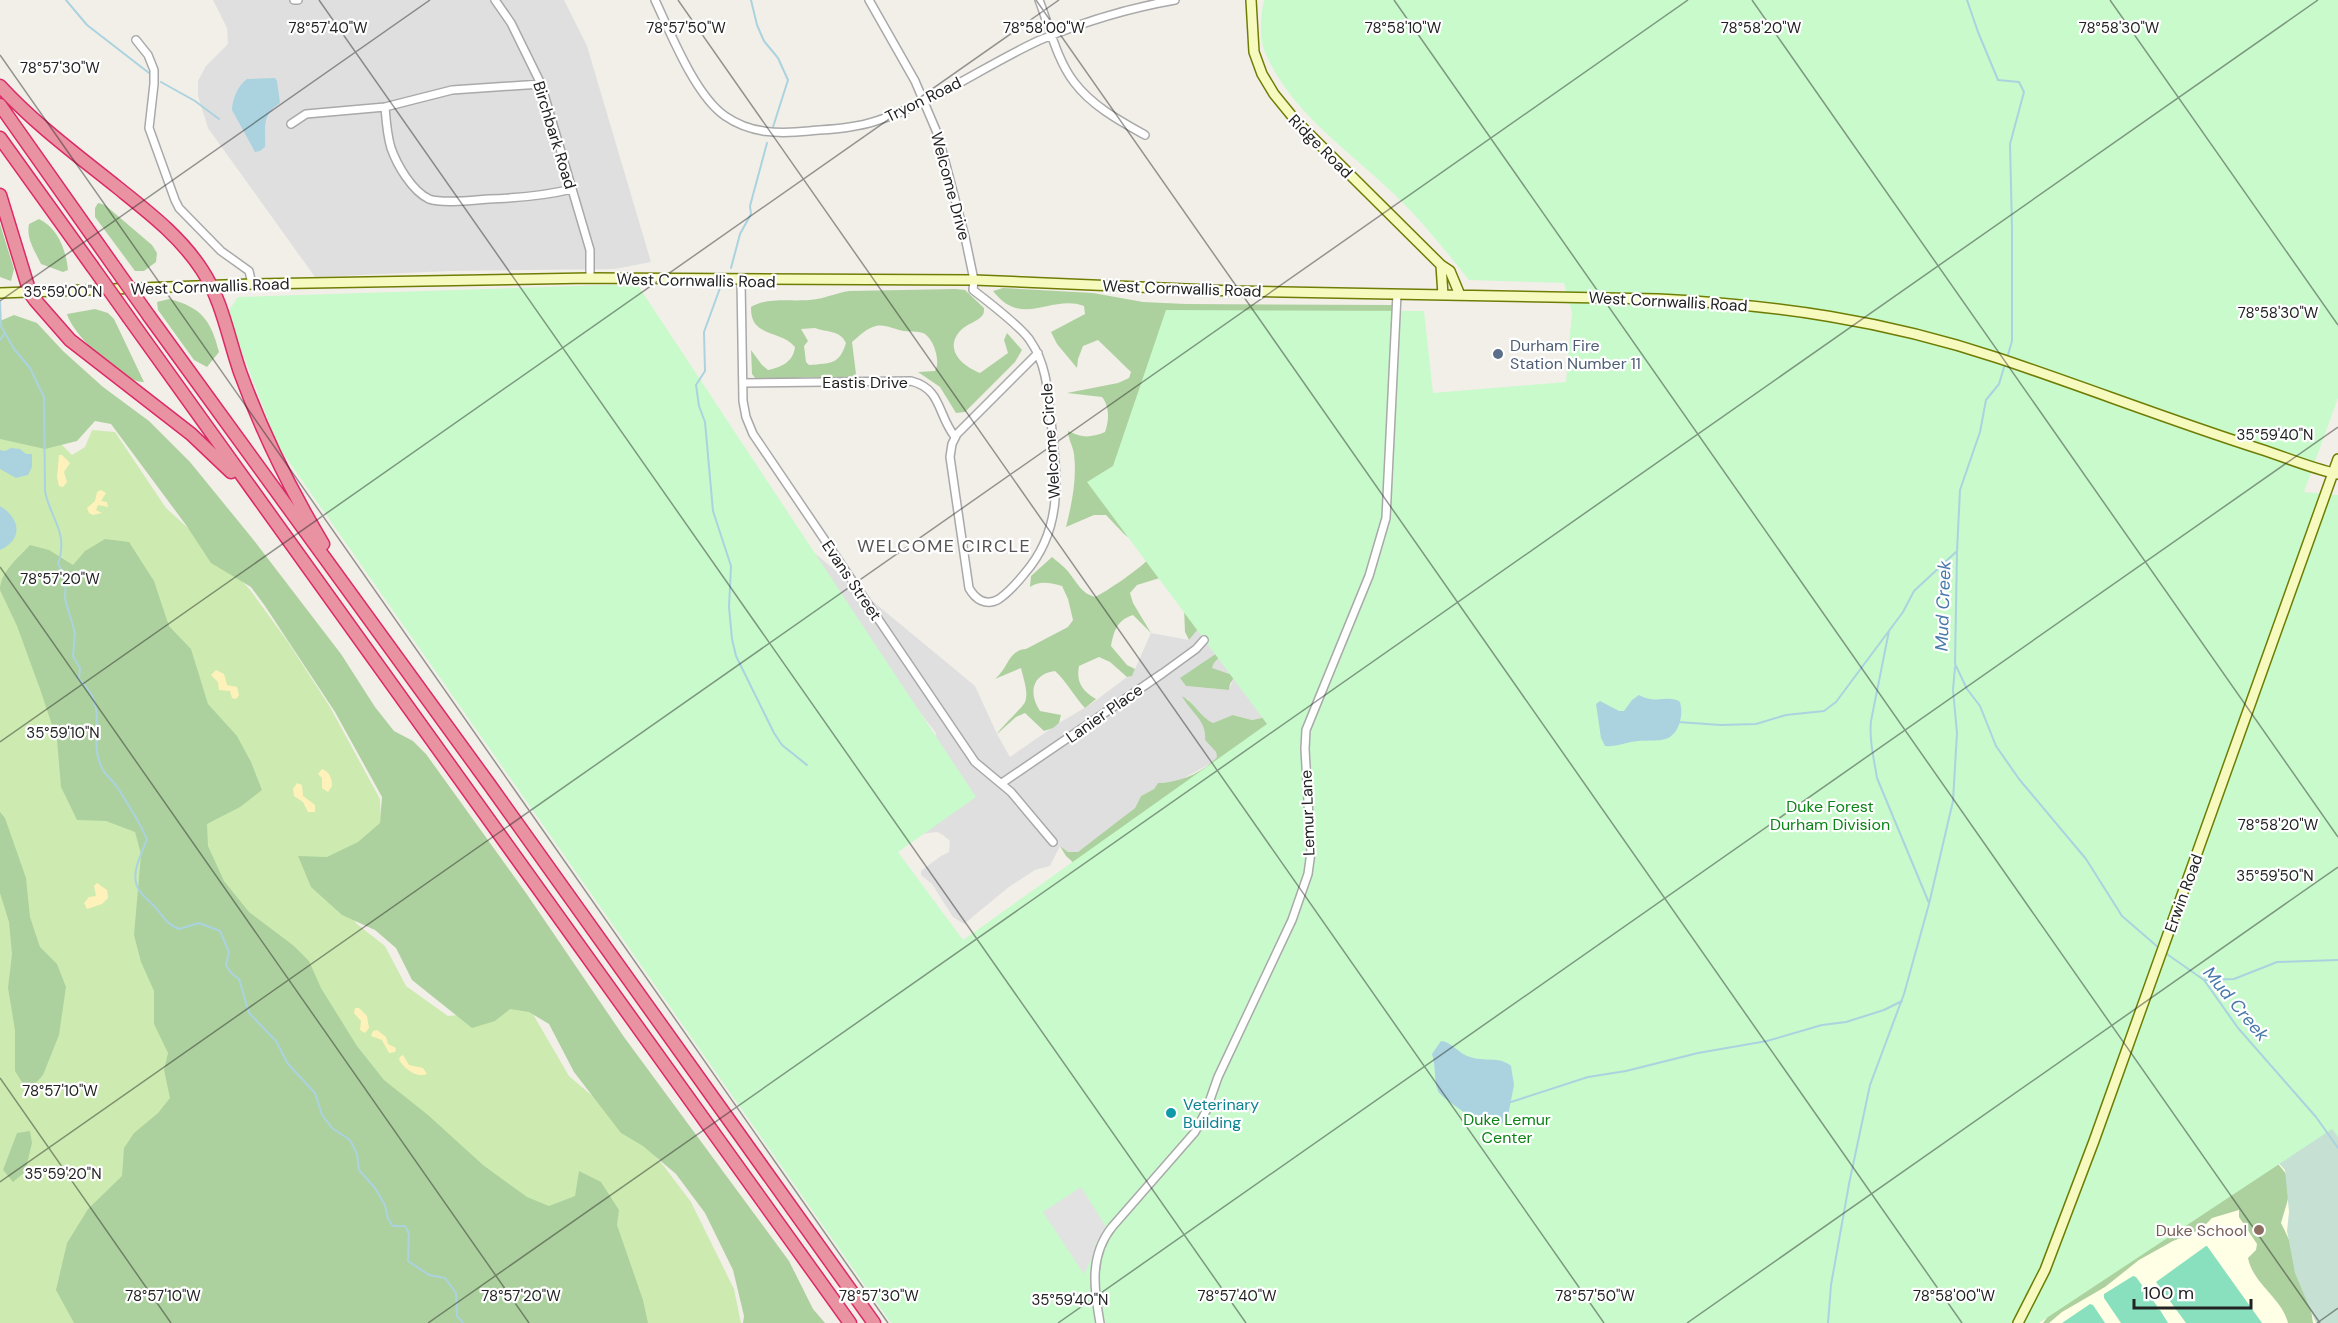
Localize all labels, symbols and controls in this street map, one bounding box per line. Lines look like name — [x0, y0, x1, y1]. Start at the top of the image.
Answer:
text: 78°57'40"W — [288, 18, 368, 38]
text: 78°57'50"W — [646, 18, 726, 38]
text: 78°58'00"W — [1003, 18, 1086, 38]
text: 78°58'10"W — [1365, 18, 1442, 38]
text: 78°58'20"W — [1721, 18, 1802, 38]
text: 78°58'30"W — [2079, 18, 2160, 38]
text: 78°57'30"W — [20, 58, 100, 78]
street label: Tryon Road — [882, 72, 965, 127]
street label: Birchbark Road — [528, 79, 581, 192]
street label: Ridge Road — [1284, 110, 1357, 183]
street label: Welcome Drive — [926, 130, 975, 243]
street label: West Cornwallis Road — [616, 269, 776, 292]
street label: West Cornwallis Road — [130, 273, 290, 300]
street label: West Cornwallis Road — [1102, 275, 1262, 302]
text: 35°59'00"N — [24, 282, 102, 302]
street label: West Cornwallis Road — [1588, 287, 1748, 316]
text: 78°58'30"W — [2238, 303, 2319, 323]
place label: Durham Fire Station Number 11 — [1510, 335, 1641, 374]
marker: Durham Fire Station Number 11 — [1491, 347, 1505, 361]
street label: Eastis Drive — [822, 372, 908, 393]
street label: Welcome Circle — [1036, 382, 1065, 500]
text: 35°59'40"N — [2237, 425, 2313, 445]
district label: WELCOME CIRCLE — [857, 534, 1031, 558]
street label: Evans Street — [817, 536, 886, 625]
water label: Mud Creek — [1929, 559, 1957, 652]
text: 78°57'20"W — [20, 569, 100, 589]
street label: Lanier Place — [1062, 679, 1147, 748]
text: 35°59'10"N — [26, 723, 100, 743]
street label: Lemur Lane — [1296, 770, 1319, 856]
park label: Duke Forest Durham Division — [1770, 796, 1890, 835]
text: 78°58'20"W — [2238, 815, 2319, 835]
street label: Erwin Road — [2160, 851, 2207, 935]
text: 35°59'50"N — [2236, 866, 2314, 886]
water label: Mud Creek — [2198, 961, 2275, 1047]
text: 78°57'10"W — [22, 1081, 98, 1101]
place label: Veterinary Building — [1183, 1094, 1259, 1133]
marker: Veterinary Building — [1164, 1106, 1178, 1120]
park label: Duke Lemur Center — [1463, 1109, 1551, 1148]
text: 35°59'20"N — [24, 1164, 102, 1184]
place label: Duke School — [2156, 1220, 2247, 1241]
marker: Duke School — [2252, 1223, 2266, 1237]
scale bar — [2134, 1272, 2251, 1310]
text: 100 m — [2143, 1281, 2194, 1305]
text: 78°57'10"W — [125, 1286, 201, 1306]
text: 78°57'20"W — [481, 1286, 561, 1306]
text: 78°57'30"W — [839, 1286, 919, 1306]
text: 78°57'40"W — [1197, 1286, 1277, 1306]
text: 78°57'50"W — [1555, 1286, 1635, 1306]
text: 78°58'00"W — [1913, 1286, 1996, 1306]
text: 35°59'40"N — [1032, 1290, 1108, 1310]

